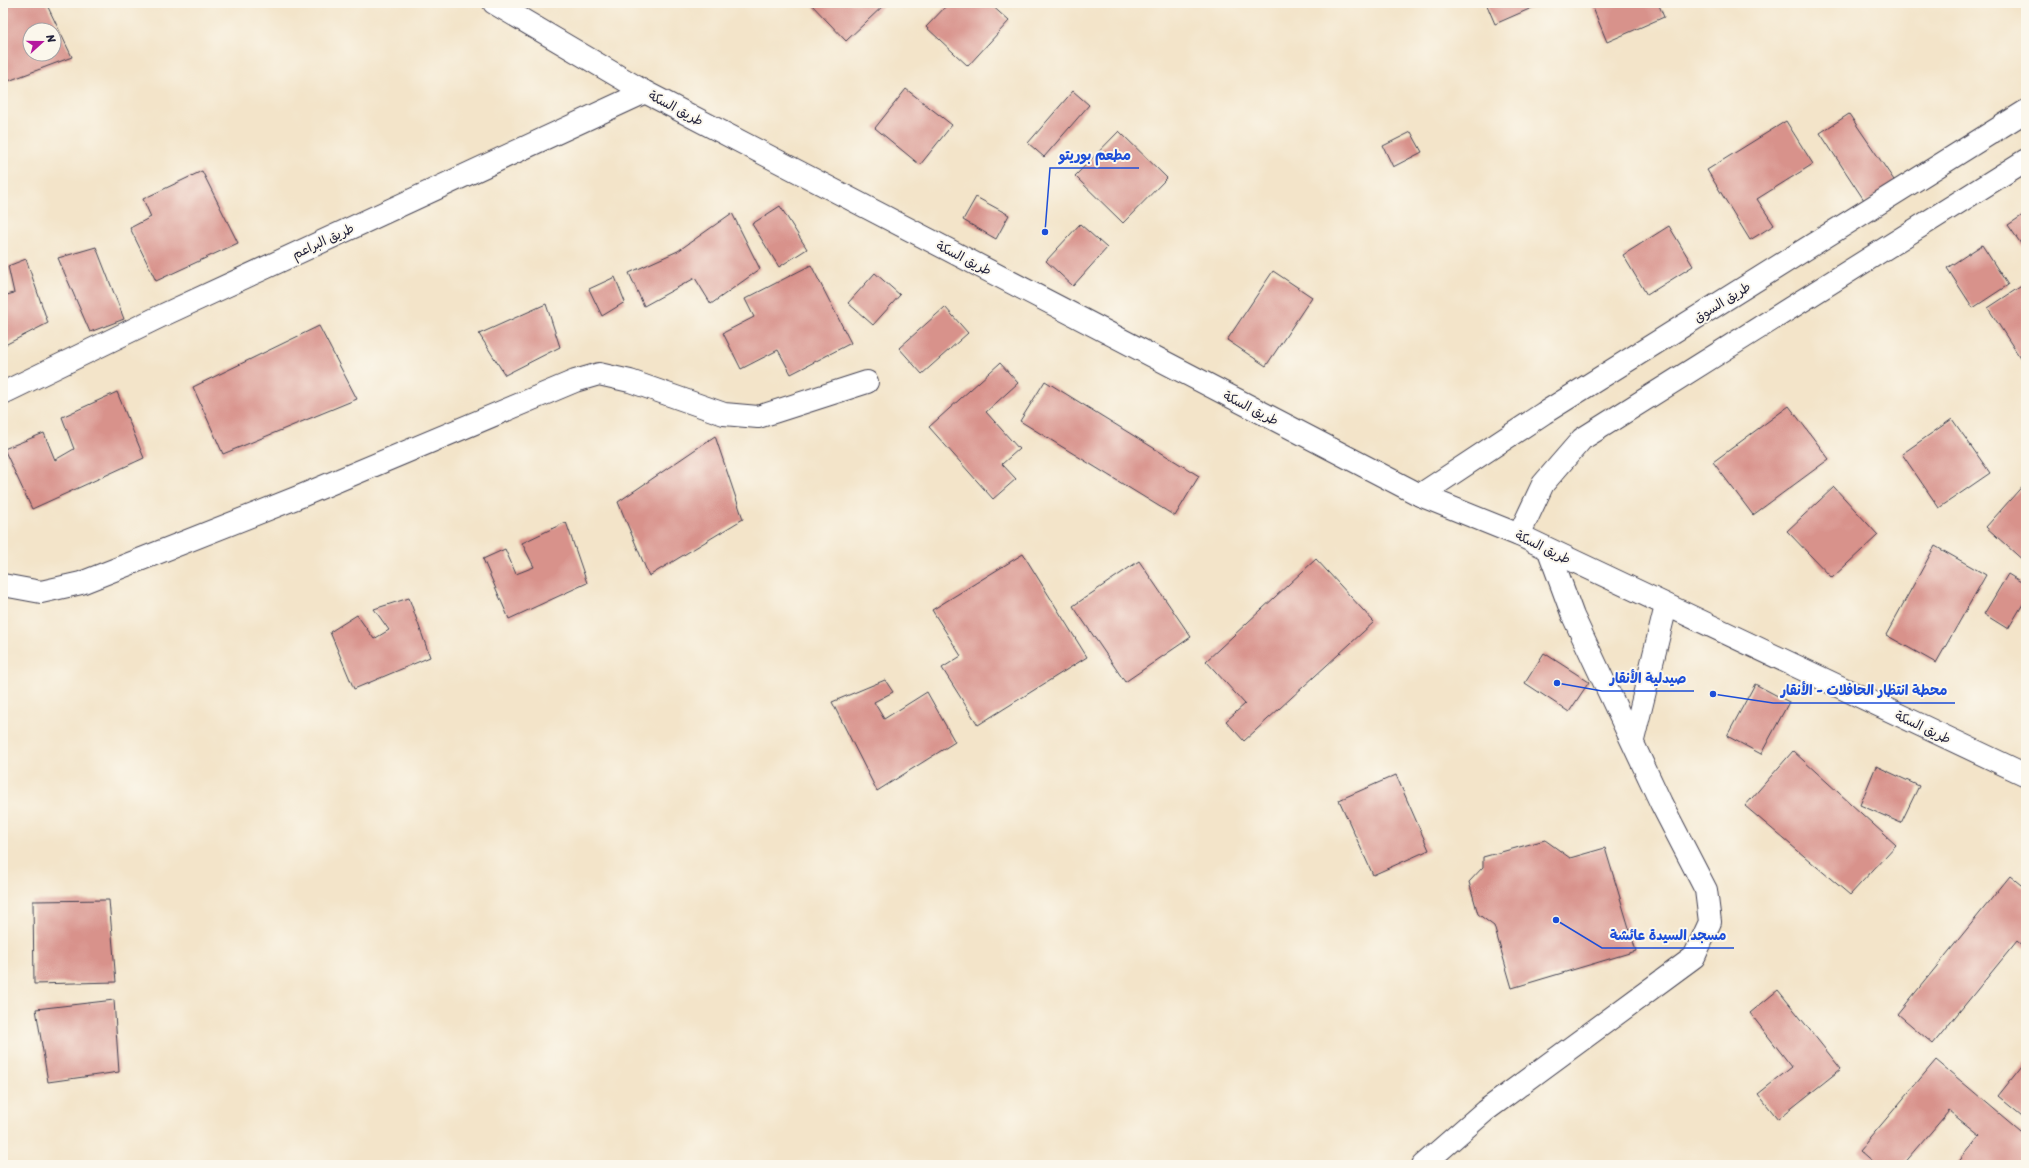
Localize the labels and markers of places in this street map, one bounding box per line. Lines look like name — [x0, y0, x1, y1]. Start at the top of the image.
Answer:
callout: مطعم بوريتو — [1050, 142, 1139, 168]
callout: صيدلية الأنقار — [1602, 665, 1694, 691]
callout: محطة انتظار الحافلات - الأنقار — [1773, 677, 1955, 703]
callout: مسجد السيدة عائشة — [1602, 922, 1734, 948]

